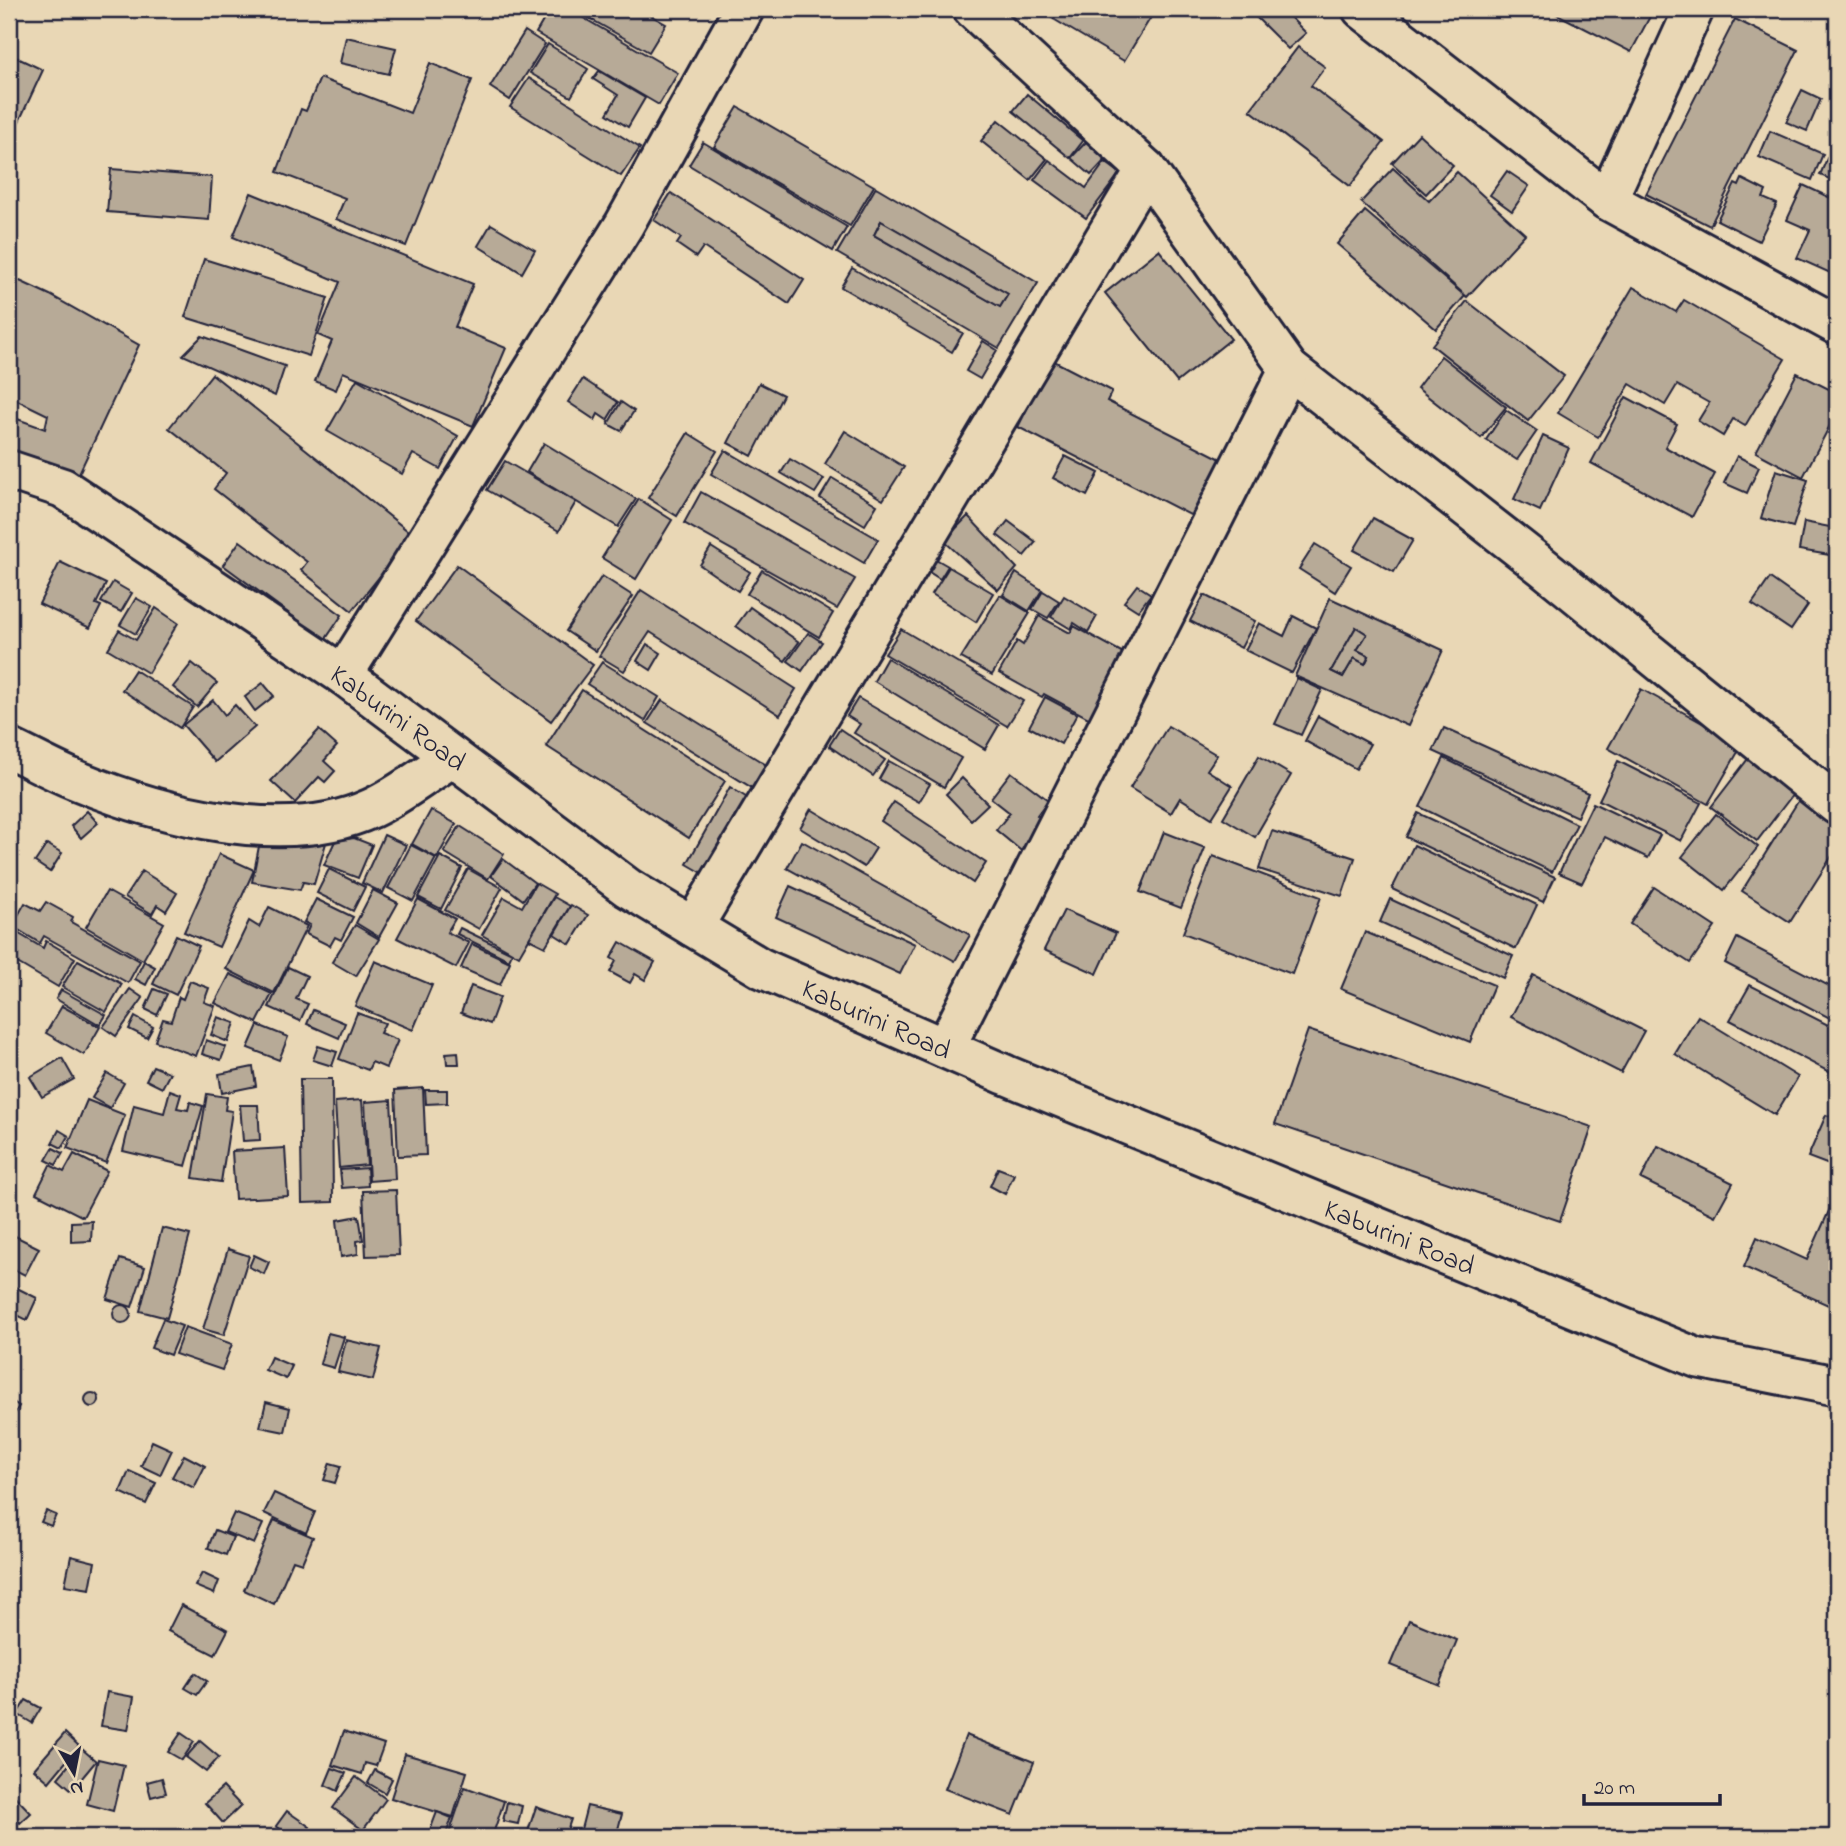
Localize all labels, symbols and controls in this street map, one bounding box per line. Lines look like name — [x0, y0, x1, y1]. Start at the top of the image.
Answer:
street label: Kaburini Road — [320, 656, 474, 784]
street label: Kaburini Road — [794, 970, 957, 1073]
street label: Kaburini Road — [1317, 1190, 1481, 1288]
north arrow — [38, 1738, 108, 1808]
scale bar — [1584, 1762, 1720, 1806]
text: N — [68, 1773, 85, 1802]
text: 20 m — [1594, 1774, 1635, 1804]

